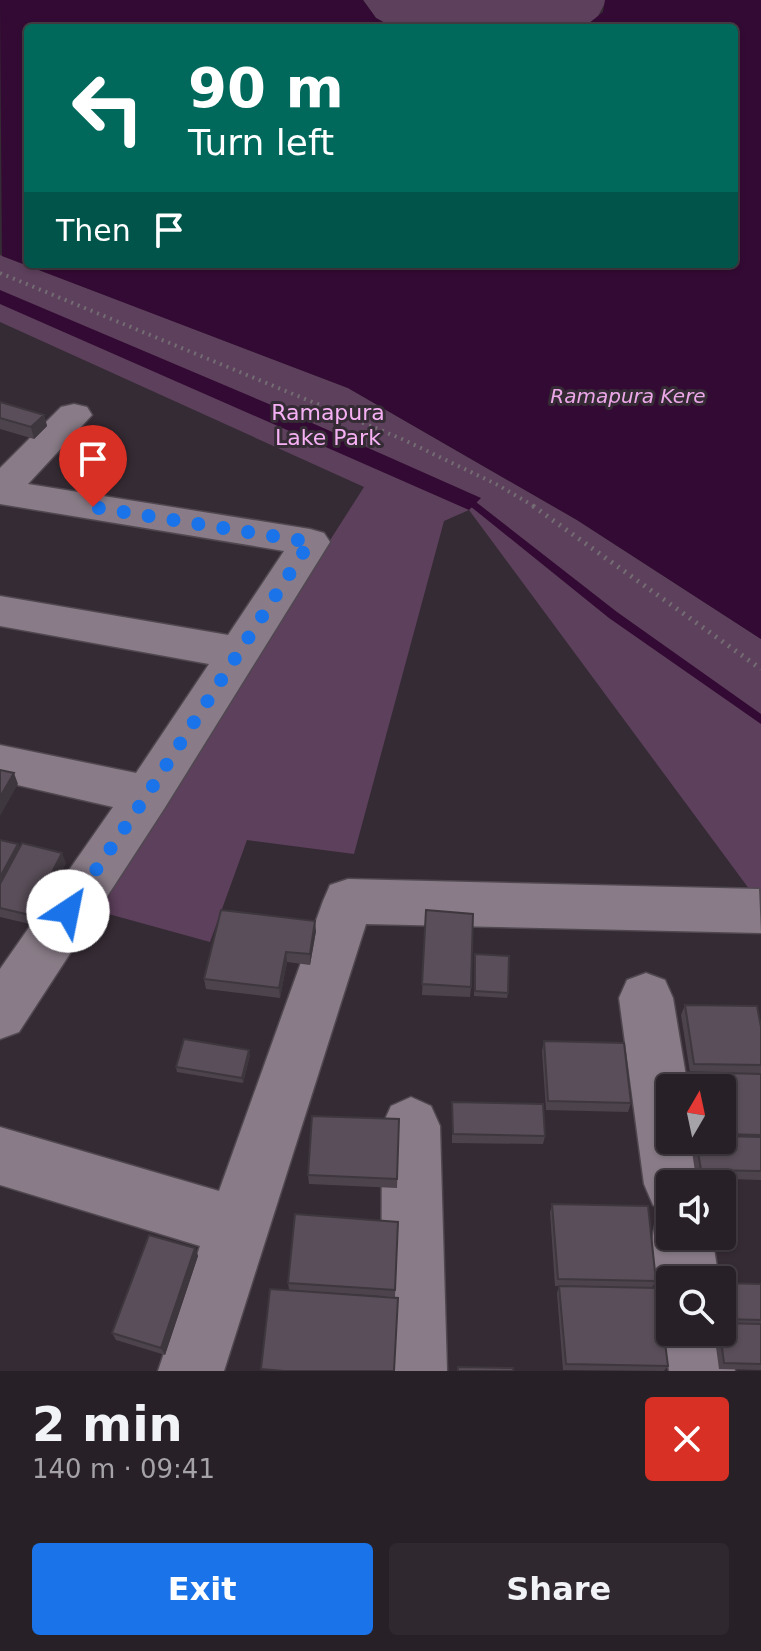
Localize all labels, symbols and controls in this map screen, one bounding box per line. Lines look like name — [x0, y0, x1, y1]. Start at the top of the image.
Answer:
text: 90 m — [188, 55, 344, 120]
icon: left — [56, 56, 160, 160]
text: Turn left — [188, 122, 334, 163]
icon: arrive — [147, 208, 191, 252]
text: Then — [56, 213, 131, 248]
water label: Ramapura Kere — [550, 384, 706, 408]
park label: Ramapura Lake Park — [271, 400, 385, 450]
pin — [59, 425, 127, 507]
icon: arrive — [71, 437, 115, 481]
position arrow — [26, 869, 110, 953]
north arrow — [656, 1074, 736, 1154]
map controls — [656, 1074, 736, 1346]
button: sound — [656, 1170, 736, 1250]
button: search — [656, 1266, 736, 1346]
text: 2 min — [32, 1396, 183, 1452]
button: close — [645, 1397, 729, 1481]
text: 140 m · 09:41 — [32, 1454, 215, 1484]
button: Exit — [32, 1543, 373, 1635]
button: Share — [389, 1543, 729, 1635]

